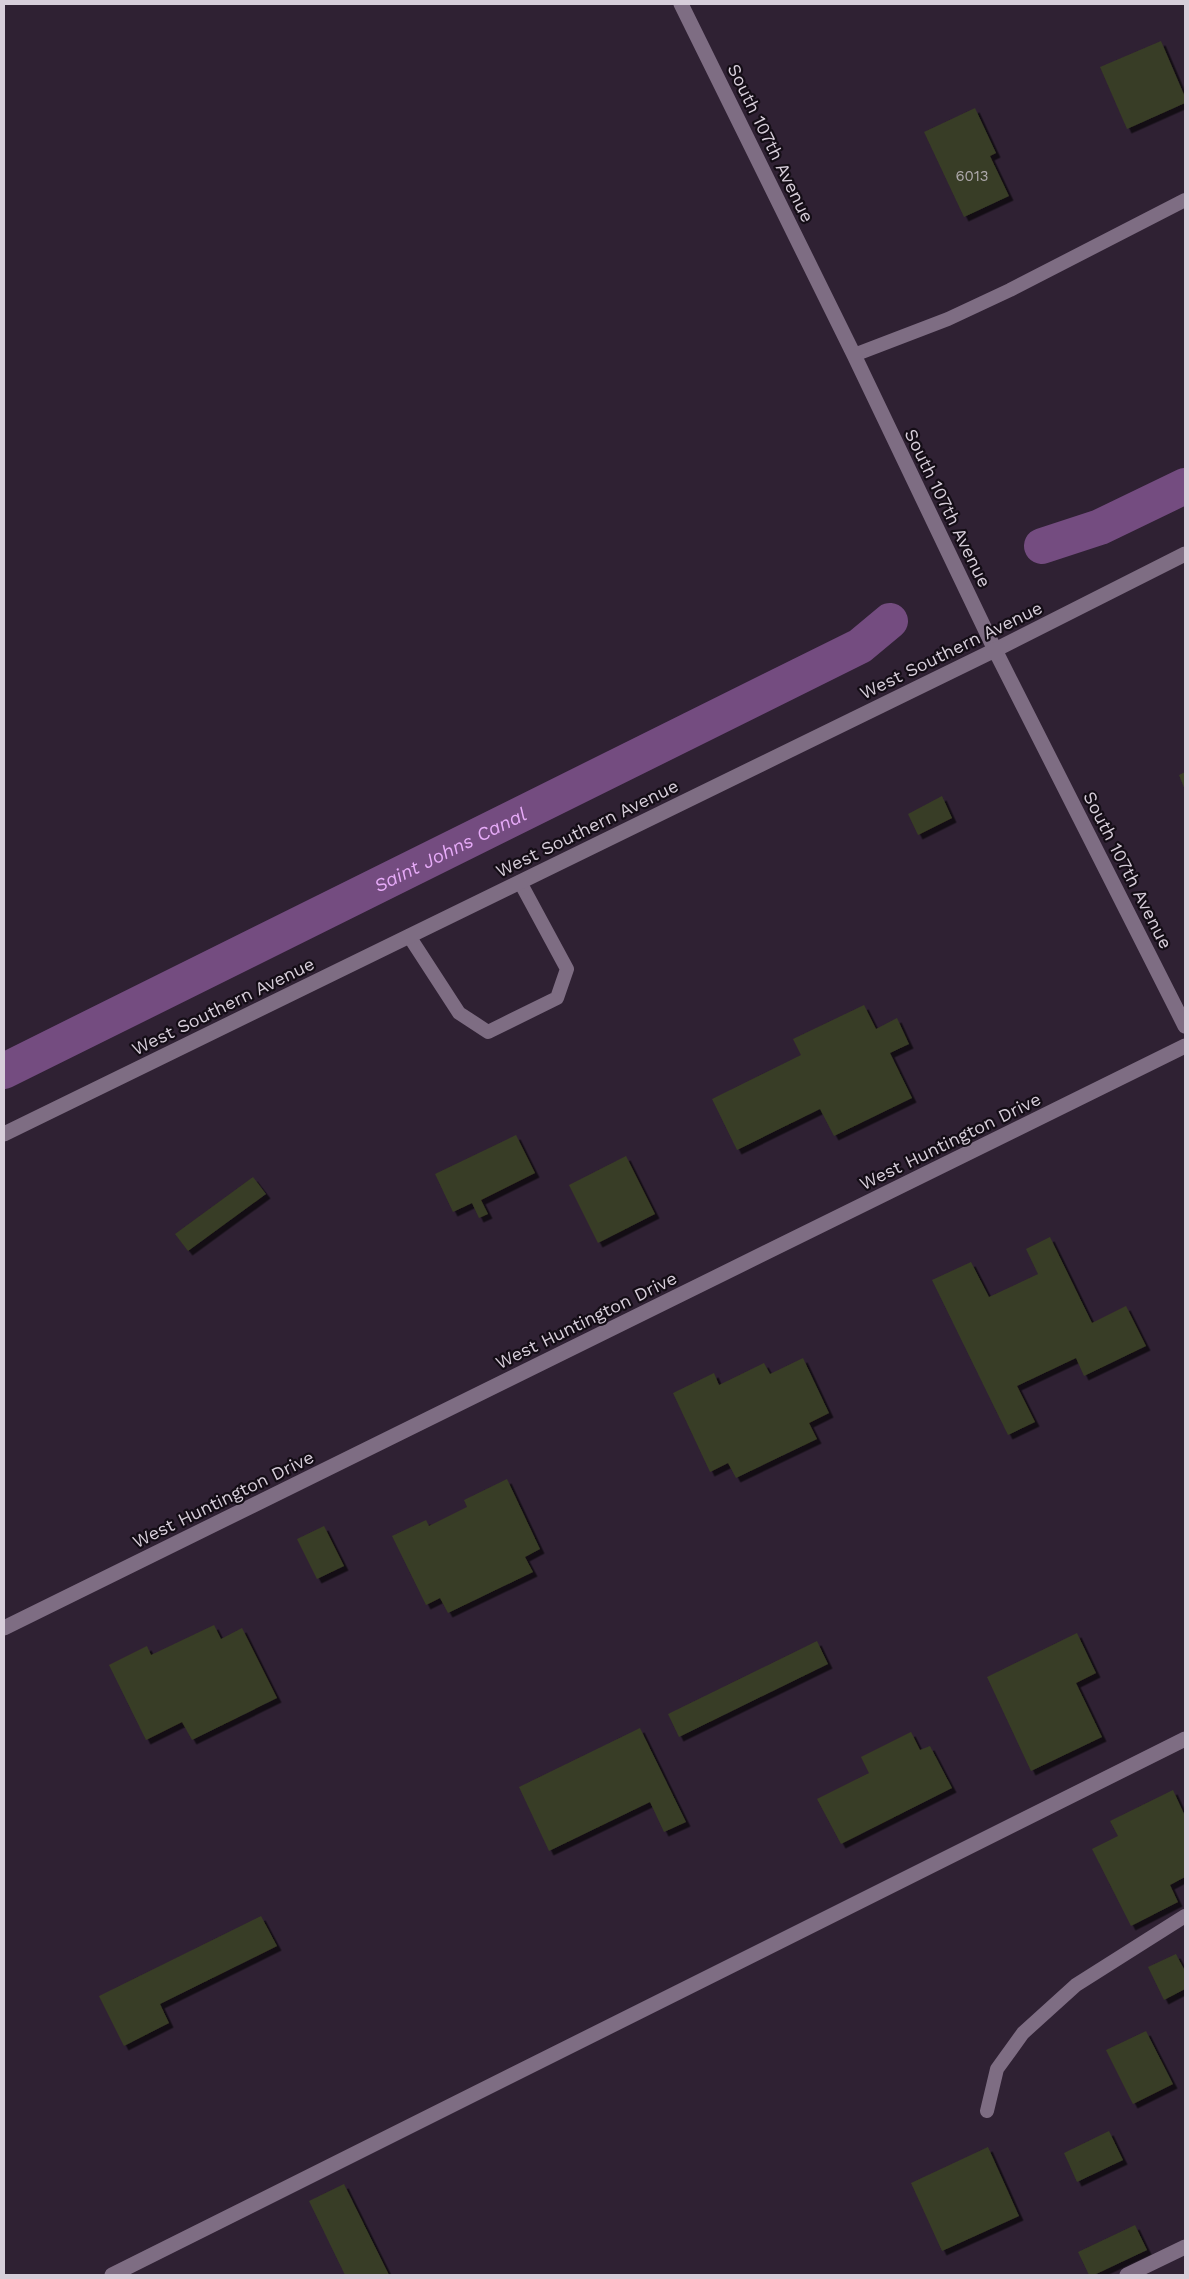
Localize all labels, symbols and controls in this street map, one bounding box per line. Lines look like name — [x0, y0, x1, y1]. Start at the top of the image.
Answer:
street label: South 107th Avenue — [724, 60, 818, 226]
house number: 6013 — [955, 167, 989, 185]
street label: South 107th Avenue — [901, 425, 995, 591]
street label: West Southern Avenue — [856, 597, 1046, 703]
street label: West Southern Avenue — [492, 775, 682, 881]
street label: South 107th Avenue — [1079, 788, 1177, 952]
water label: Saint Johns Canal — [370, 802, 530, 897]
street label: West Southern Avenue — [128, 953, 318, 1059]
street label: West Huntington Drive — [856, 1088, 1044, 1194]
street label: West Huntington Drive — [492, 1267, 680, 1373]
street label: West Huntington Drive — [129, 1446, 317, 1552]

